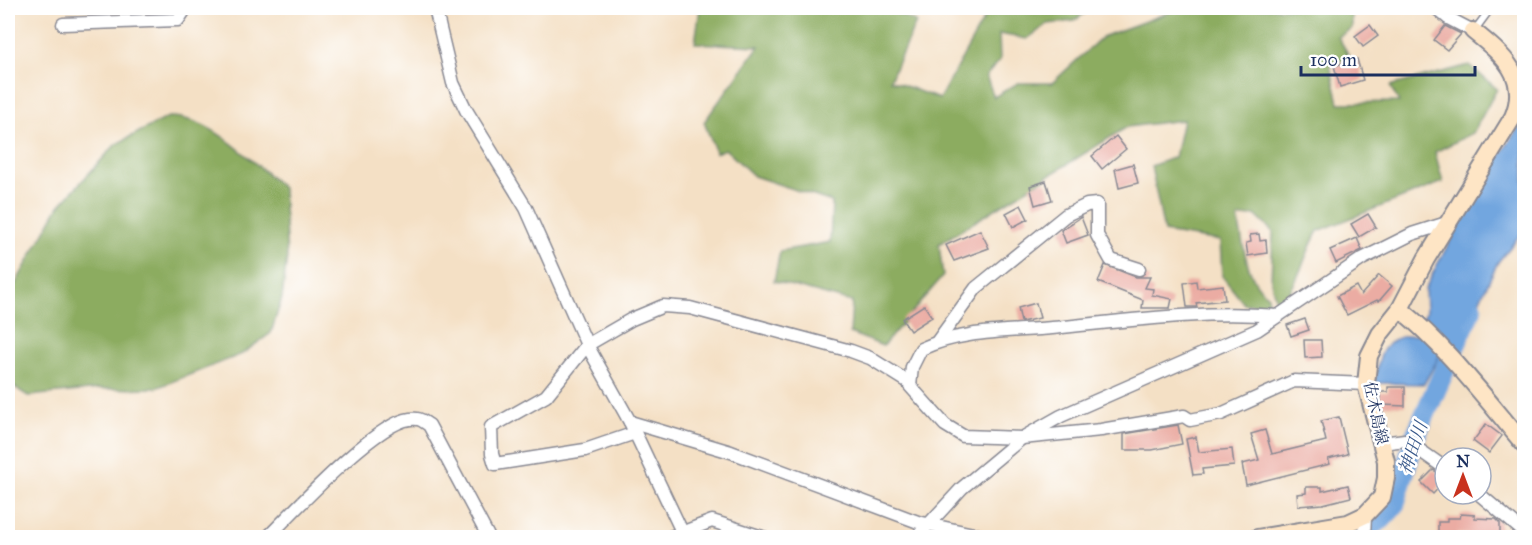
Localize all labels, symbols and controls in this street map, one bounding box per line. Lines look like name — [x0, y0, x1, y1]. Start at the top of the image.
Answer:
scale bar — [1301, 39, 1475, 77]
text: 100 m — [1310, 49, 1357, 71]
street label: 佐木島線 — [1360, 380, 1392, 446]
water label: 神田川 — [1394, 417, 1433, 477]
north arrow — [1433, 446, 1493, 506]
text: N — [1456, 452, 1470, 471]

